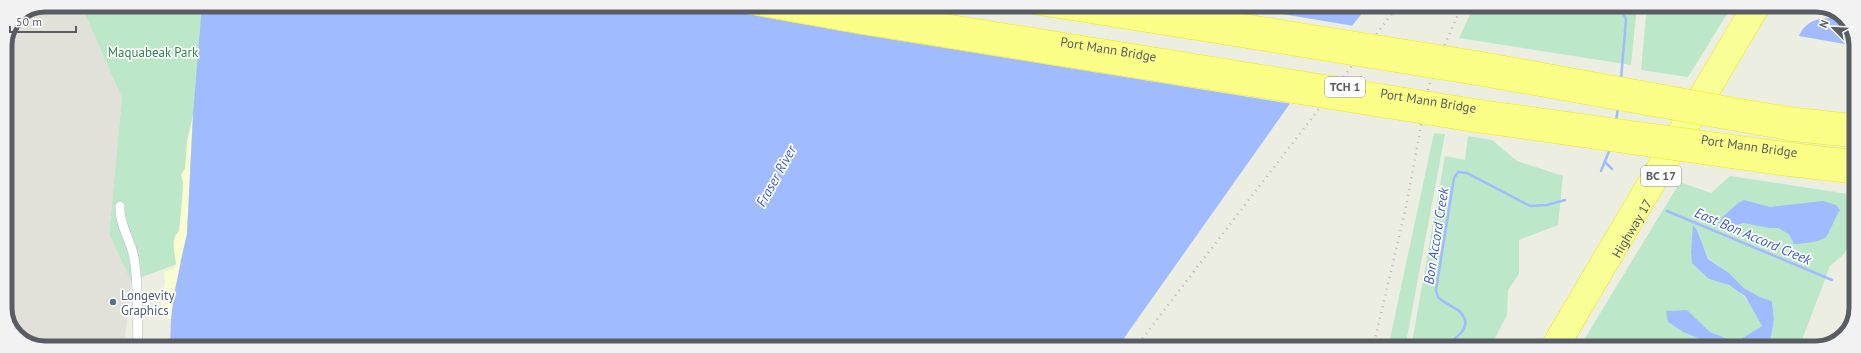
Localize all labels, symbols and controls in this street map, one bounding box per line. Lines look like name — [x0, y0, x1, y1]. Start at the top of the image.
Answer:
scale bar — [10, 8, 76, 34]
north arrow — [1813, 8, 1853, 48]
text: 50 m — [16, 14, 42, 29]
text: N — [1816, 18, 1832, 30]
street label: Port Mann Bridge — [1059, 33, 1158, 65]
park label: Maquabeak Park — [108, 44, 199, 61]
road number: TCH 1 — [1325, 77, 1365, 97]
street label: Port Mann Bridge — [1379, 85, 1478, 117]
street label: Port Mann Bridge — [1700, 131, 1798, 161]
water label: Fraser River — [752, 141, 801, 210]
road number: BC 17 — [1641, 166, 1681, 186]
water label: Bon Accord Creek — [1419, 186, 1453, 286]
street label: Highway 17 — [1608, 196, 1656, 261]
water label: East Bon Accord Creek — [1692, 203, 1815, 269]
place label: Longevity Graphics — [121, 287, 175, 319]
marker: Longevity Graphics — [108, 297, 118, 307]

